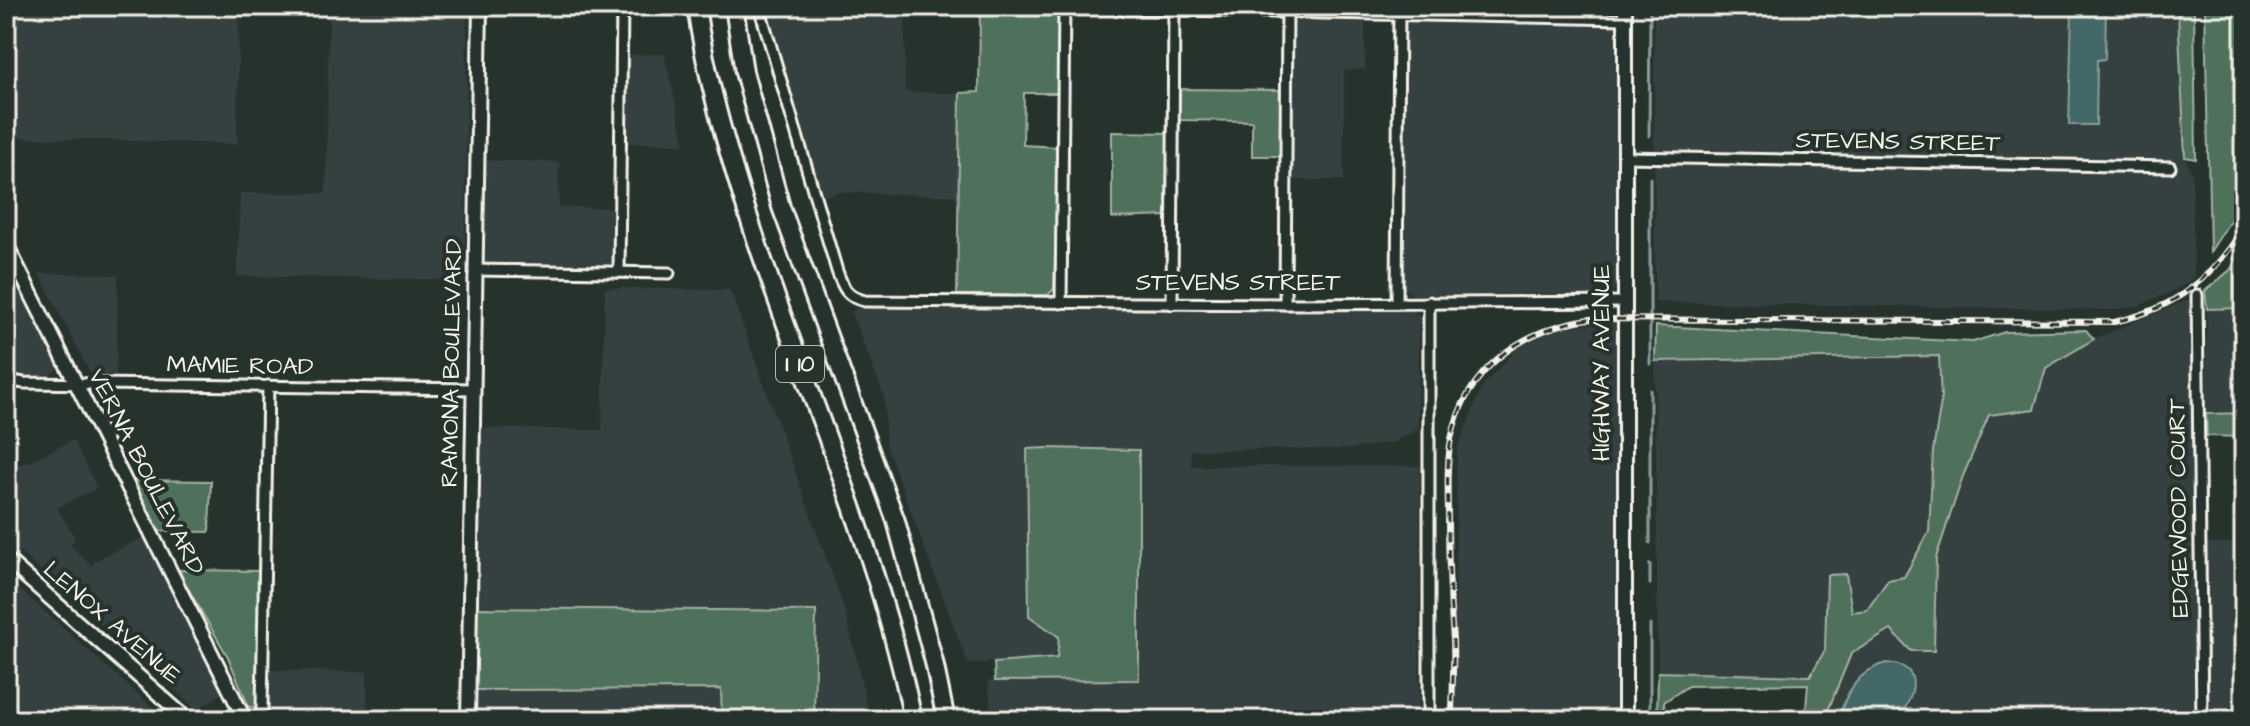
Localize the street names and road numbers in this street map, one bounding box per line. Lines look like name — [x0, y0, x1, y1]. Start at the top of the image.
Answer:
street label: STEVENS STREET — [1795, 123, 2001, 161]
street label: RAMONA BOULEVARD — [433, 238, 471, 488]
street label: HIGHWAY AVENUE — [1585, 264, 1619, 462]
street label: STEVENS STREET — [1136, 266, 1340, 300]
road number: I 10 — [776, 346, 824, 382]
street label: MAMIE ROAD — [166, 348, 314, 384]
street label: VERNA BOULEVARD — [79, 363, 213, 581]
street label: EDGEWOOD COURT — [2160, 398, 2198, 618]
street label: LENOX AVENUE — [35, 553, 189, 693]

